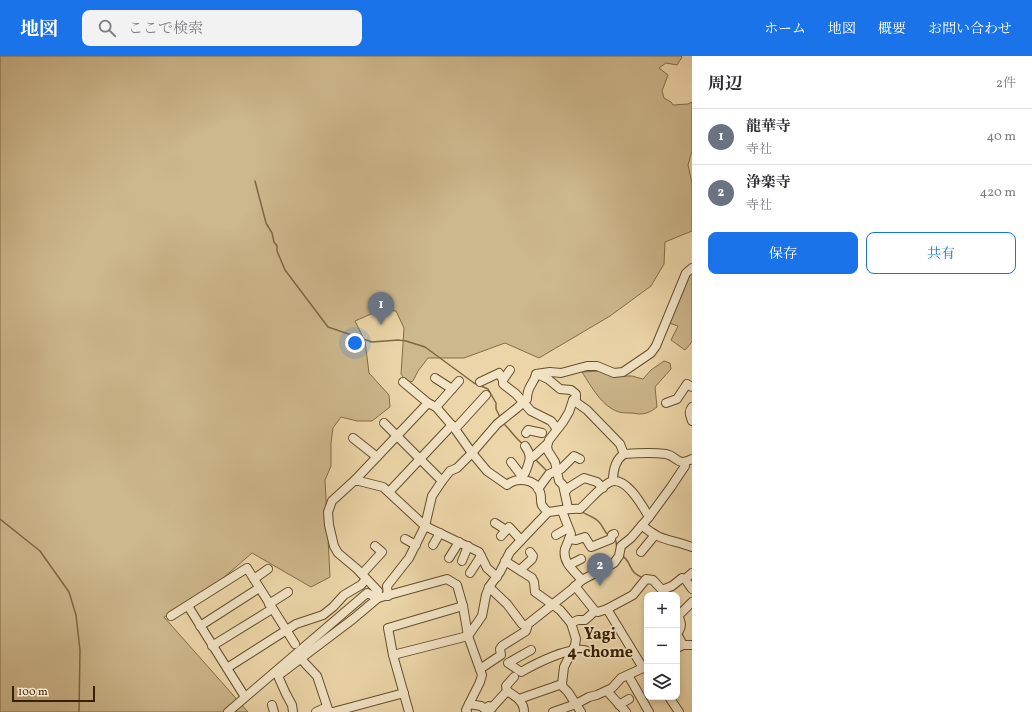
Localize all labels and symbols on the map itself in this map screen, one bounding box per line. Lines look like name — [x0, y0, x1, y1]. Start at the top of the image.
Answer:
pin: 1 — [368, 292, 394, 325]
your location — [345, 333, 365, 353]
pin: 2 — [587, 553, 613, 586]
district label: Yagi 4-chome — [567, 624, 633, 664]
scale bar — [12, 684, 95, 703]

